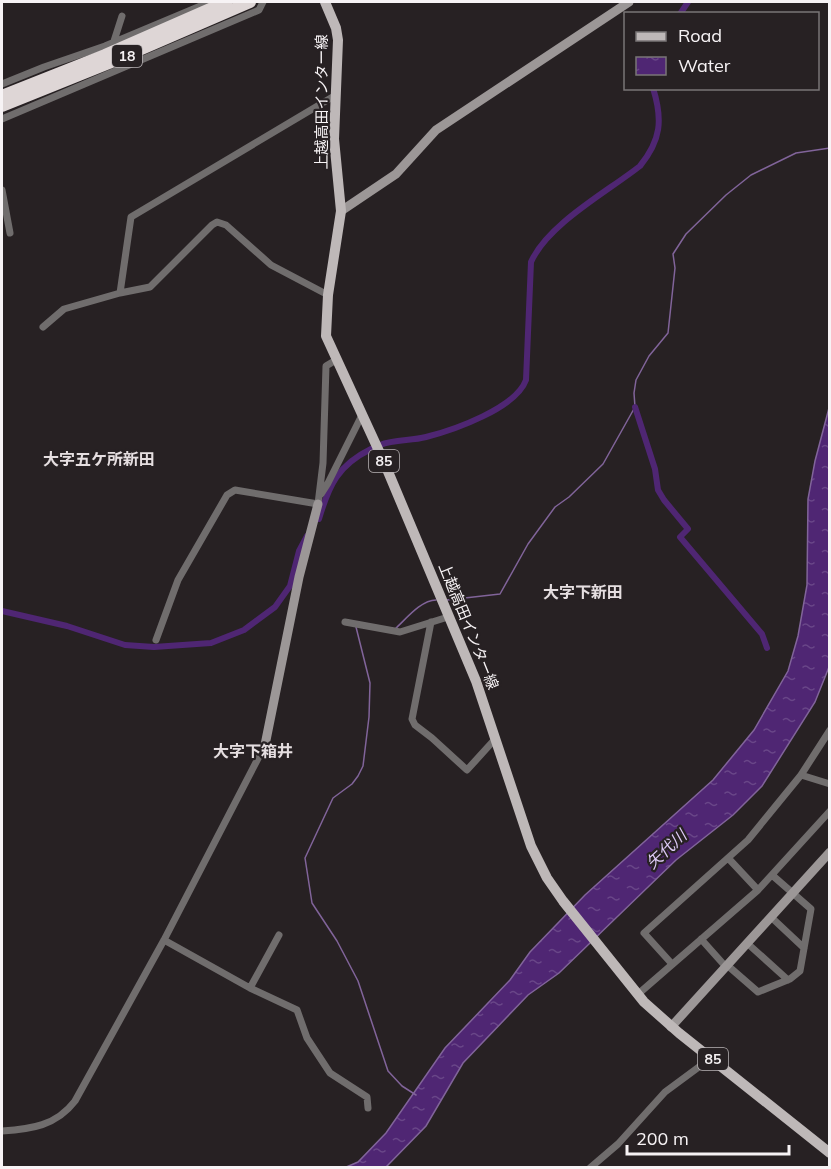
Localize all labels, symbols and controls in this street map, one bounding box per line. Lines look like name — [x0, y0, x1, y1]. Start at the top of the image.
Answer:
legend — [624, 12, 819, 90]
text: Road — [678, 24, 722, 47]
street label: 上越高田インター線 — [312, 34, 331, 170]
road number: 18 — [112, 45, 142, 67]
text: Water — [678, 54, 731, 77]
district label: 大字五ケ所新田 — [43, 449, 155, 469]
road number: 85 — [369, 450, 399, 472]
street label: 上越高田インター線 — [435, 560, 503, 692]
district label: 大字下新田 — [543, 582, 623, 602]
district label: 大字下箱井 — [213, 741, 293, 761]
water label: 矢代川 — [642, 824, 692, 873]
road number: 85 — [698, 1048, 728, 1070]
scale bar — [627, 1118, 789, 1156]
text: 200 m — [636, 1127, 689, 1150]

